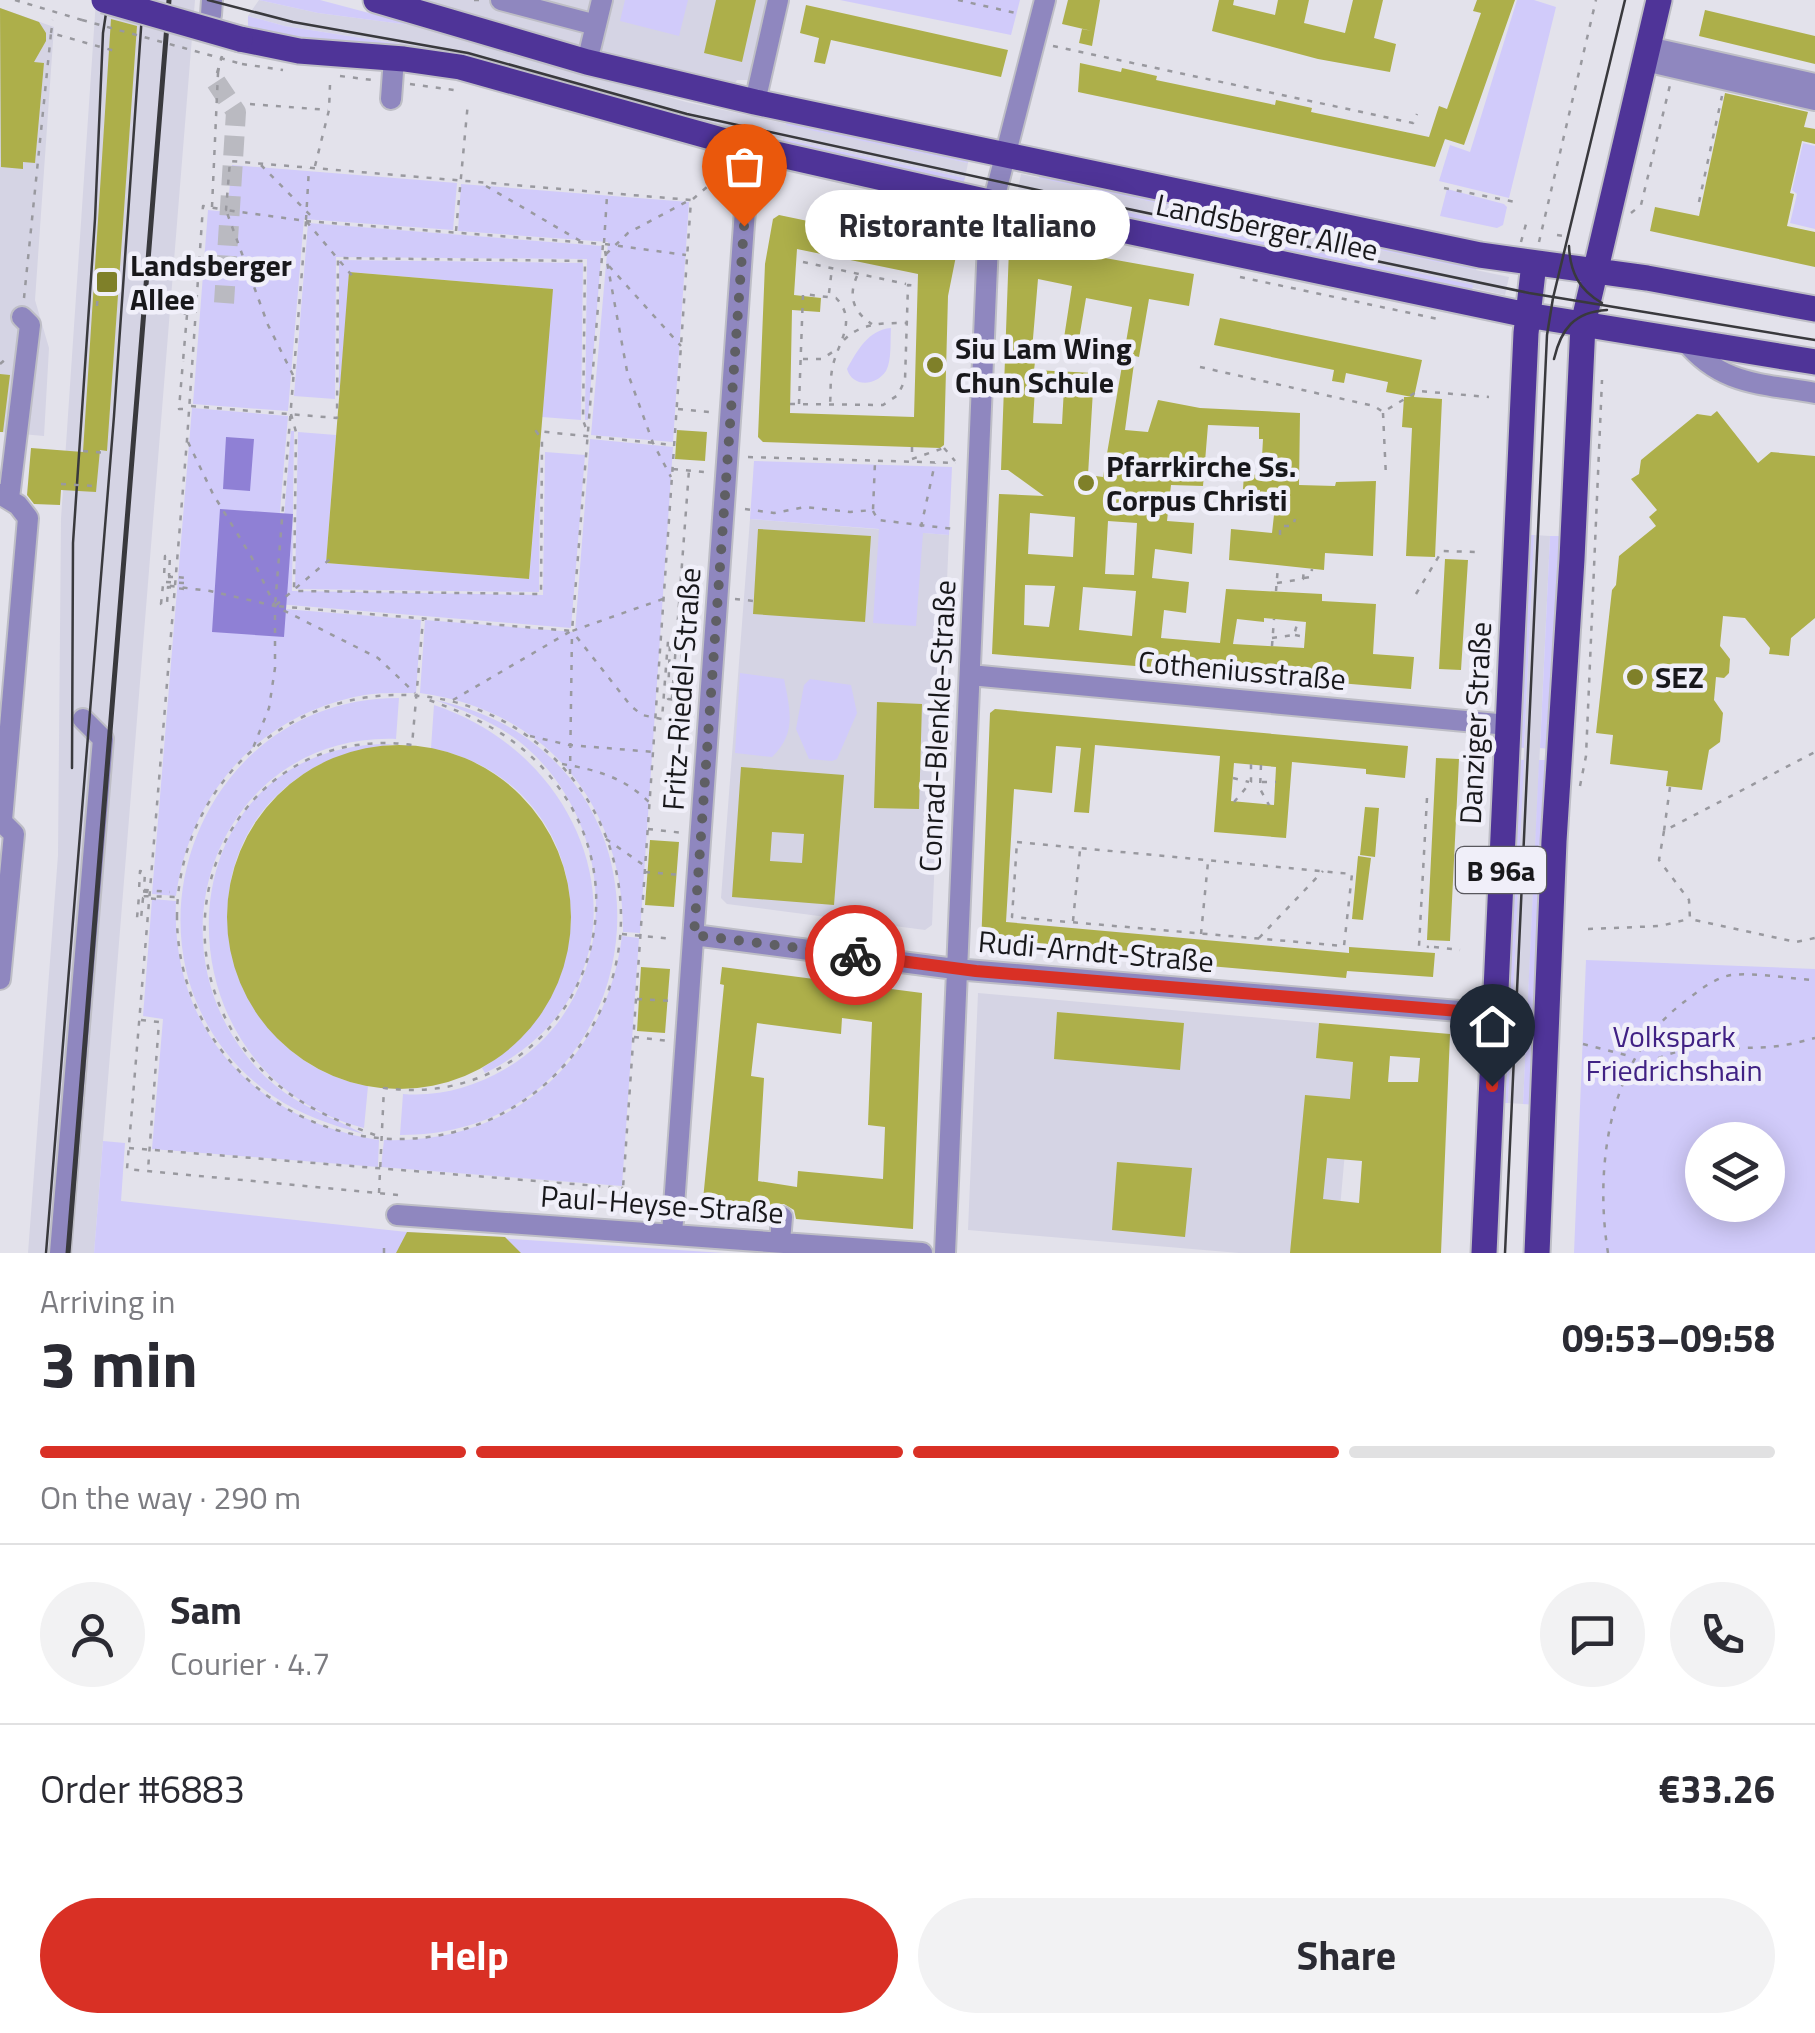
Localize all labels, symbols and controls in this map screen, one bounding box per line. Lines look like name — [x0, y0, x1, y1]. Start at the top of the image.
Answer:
pin — [702, 124, 787, 227]
icon: bag — [717, 139, 772, 194]
street label: Landsberger Allee — [1152, 181, 1382, 273]
callout: Ristorante Italiano — [804, 191, 1129, 261]
text: Ristorante Italiano — [839, 201, 1096, 249]
place label: Landsberger Allee — [130, 242, 292, 322]
marker: Landsberger Allee — [94, 269, 120, 295]
place label: Siu Lam Wing Chun Schule — [955, 325, 1132, 405]
marker: Siu Lam Wing Chun Schule — [924, 354, 946, 376]
place label: Pfarrkirche Ss. Corpus Christi — [1106, 443, 1296, 523]
marker: Pfarrkirche Ss. Corpus Christi — [1075, 472, 1097, 494]
street label: Fritz-Riedel-Straße — [650, 566, 712, 812]
street label: Conrad-Blenkle-Straße — [906, 579, 968, 873]
street label: Danziger Straße — [1447, 621, 1503, 825]
street label: Cotheniusstraße — [1136, 638, 1348, 702]
place label: SEZ — [1655, 654, 1704, 700]
marker: SEZ — [1624, 666, 1646, 688]
road number: B 96a — [1456, 847, 1546, 893]
courier — [805, 905, 905, 1005]
street label: Rudi-Arndt-Straße — [976, 918, 1216, 984]
icon: bike — [828, 928, 883, 983]
pin — [1450, 984, 1535, 1087]
icon: home — [1465, 999, 1520, 1054]
park label: Volkspark Friedrichshain — [1585, 1013, 1763, 1093]
map controls — [1685, 1122, 1785, 1222]
button: layers — [1685, 1122, 1785, 1222]
street label: Paul-Heyse-Straße — [539, 1173, 785, 1235]
text: Arriving in — [40, 1277, 176, 1325]
text: 09:53–09:58 — [1562, 1309, 1775, 1367]
text: 3 min — [40, 1313, 198, 1412]
text: On the way · 290 m — [40, 1473, 301, 1521]
text: Sam — [170, 1581, 242, 1639]
button: person — [40, 1582, 145, 1687]
button: chat — [1540, 1582, 1645, 1687]
button: phone — [1670, 1582, 1775, 1687]
text: Courier · 4.7 — [170, 1639, 330, 1687]
text: Order #6883 — [40, 1760, 245, 1818]
text: €33.26 — [1659, 1760, 1775, 1818]
button: Help — [40, 1898, 898, 2013]
button: Share — [918, 1898, 1775, 2013]

